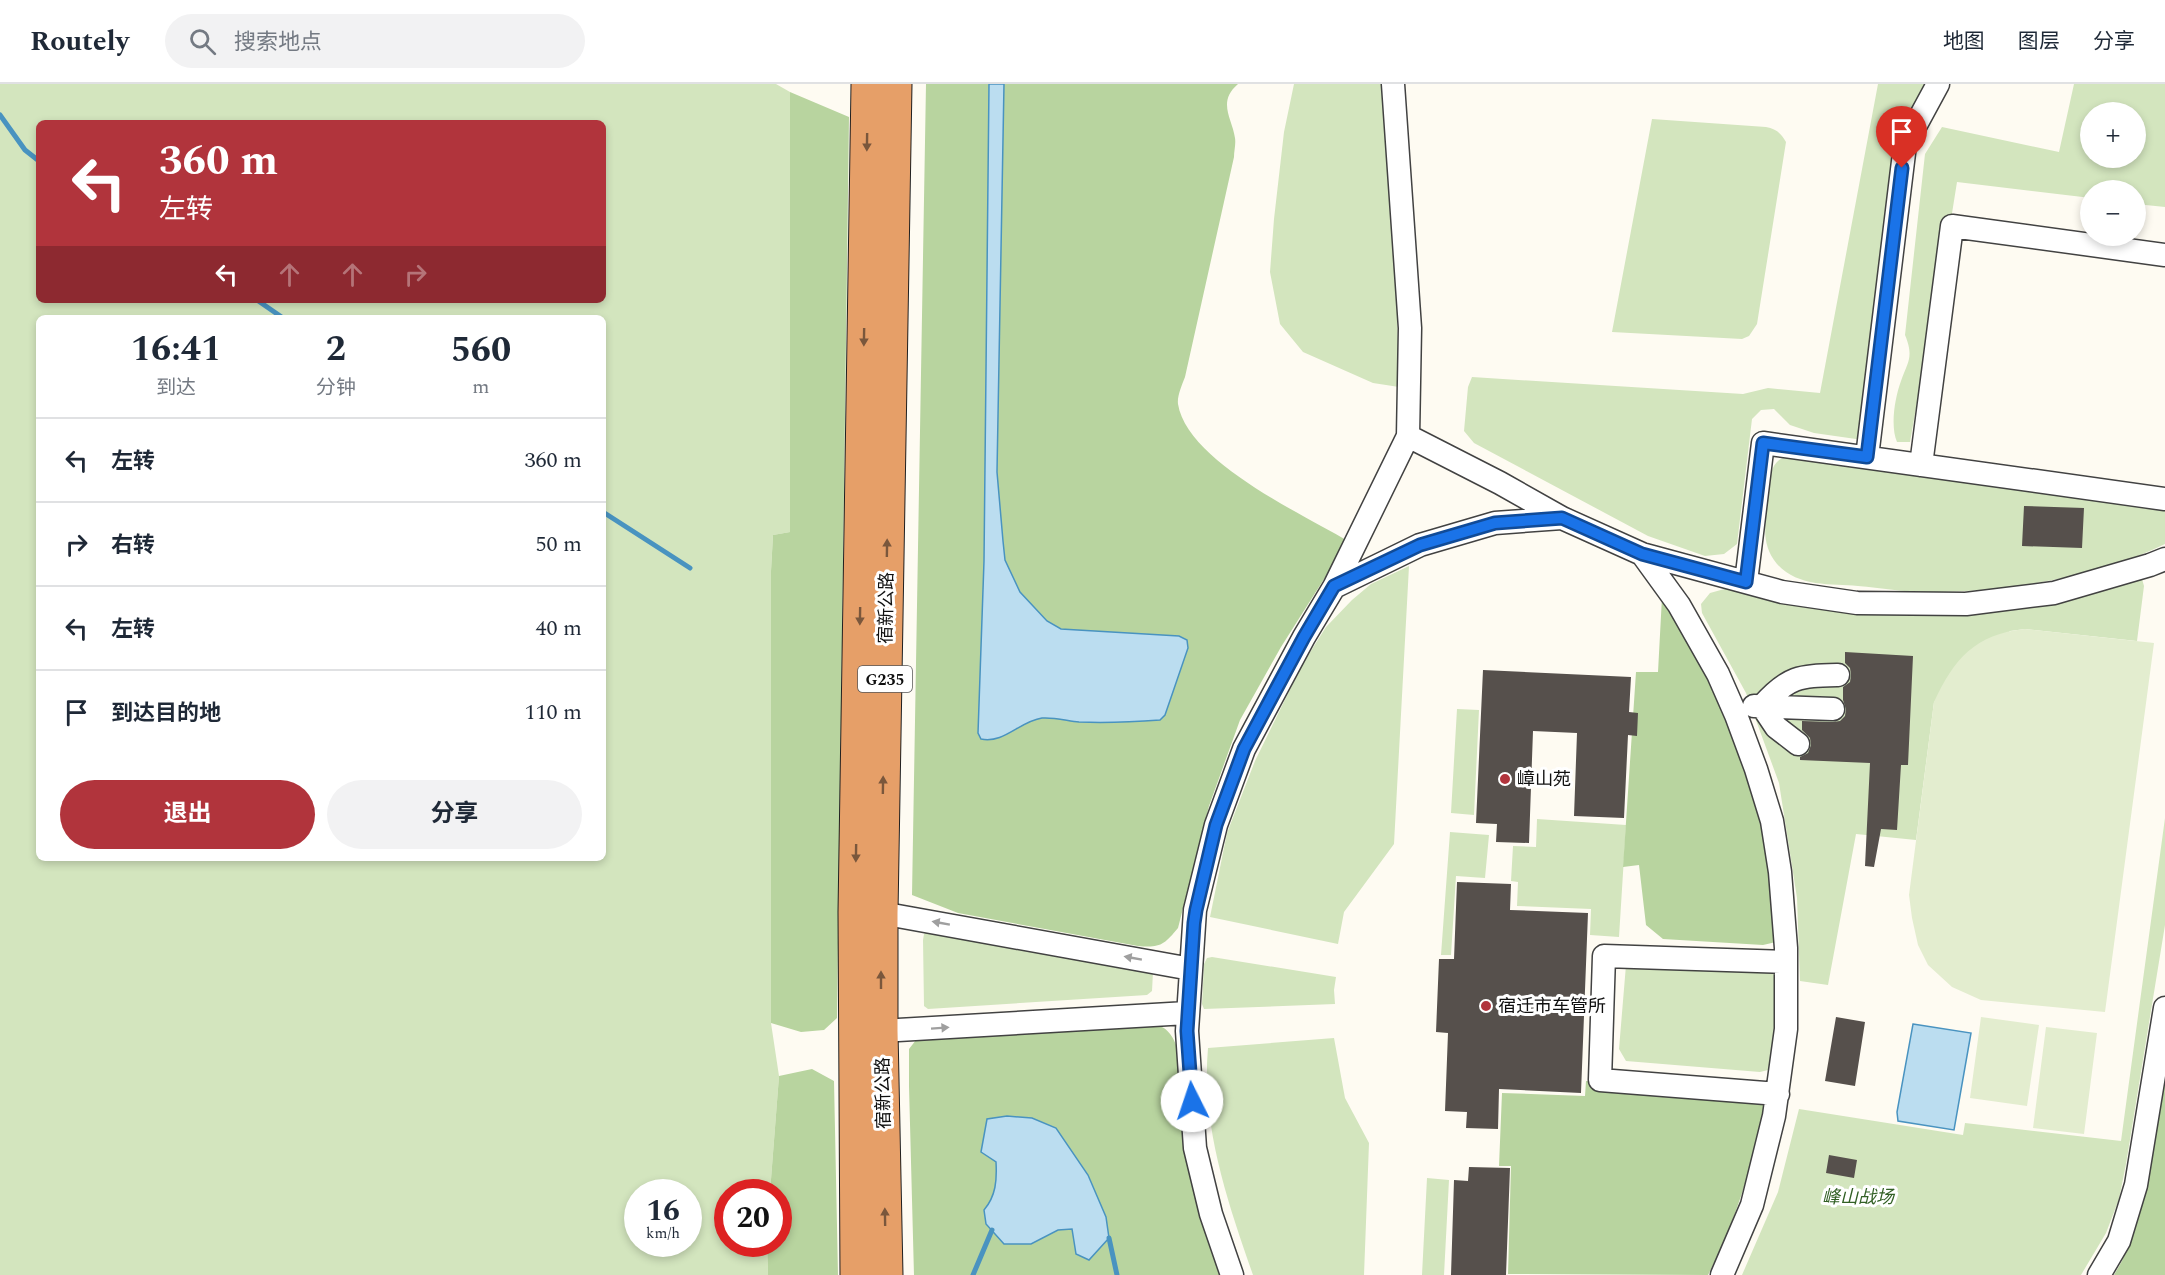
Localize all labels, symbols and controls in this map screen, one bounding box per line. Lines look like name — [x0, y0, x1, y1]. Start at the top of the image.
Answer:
search box — [165, 14, 585, 68]
text: Routely — [30, 20, 129, 63]
icon: search — [186, 25, 219, 58]
text: 搜索地点 — [234, 26, 322, 59]
text: 地图 — [1943, 26, 1985, 58]
text: 图层 — [2018, 26, 2060, 58]
text: 分享 — [2093, 26, 2135, 58]
map controls — [2080, 102, 2146, 246]
button: + — [2080, 102, 2146, 168]
pin — [1876, 106, 1927, 168]
icon: arrive — [1885, 115, 1918, 148]
text: 360 m — [159, 130, 278, 193]
one-way arrow — [862, 133, 872, 152]
icon: left — [60, 144, 138, 222]
button: − — [2080, 180, 2146, 246]
text: 左转 — [159, 189, 213, 231]
icon: left — [210, 258, 243, 291]
icon: ahead — [273, 258, 306, 291]
icon: ahead — [336, 258, 369, 291]
icon: right — [399, 258, 432, 291]
text: 16:41 — [131, 322, 221, 377]
text: 2 — [326, 322, 346, 377]
text: 560 — [451, 323, 511, 378]
one-way arrow — [859, 328, 869, 347]
text: m — [472, 372, 490, 402]
text: 到达 — [156, 373, 196, 403]
text: 分钟 — [316, 373, 356, 403]
icon: left — [60, 444, 93, 477]
text: 360 m — [525, 444, 582, 477]
text: 左转 — [111, 445, 155, 478]
icon: right — [60, 528, 93, 561]
text: 50 m — [536, 528, 582, 561]
text: 右转 — [111, 529, 155, 562]
one-way arrow — [882, 538, 892, 557]
street label: 宿新公路 — [872, 572, 901, 644]
one-way arrow — [855, 607, 865, 626]
icon: left — [60, 612, 93, 645]
text: 40 m — [536, 612, 582, 645]
text: 左转 — [111, 613, 155, 646]
road number: G235 — [858, 666, 912, 692]
icon: arrive — [60, 696, 93, 729]
text: 110 m — [525, 696, 582, 729]
text: 到达目的地 — [111, 697, 221, 730]
place label: 嶂山苑 — [1517, 766, 1571, 793]
marker: 嶂山苑 — [1498, 772, 1512, 786]
one-way arrow — [879, 775, 888, 794]
button: 退出 — [60, 780, 315, 849]
button: 分享 — [327, 780, 582, 849]
one-way arrow — [851, 844, 861, 863]
one-way arrow — [932, 919, 951, 928]
one-way arrow — [1123, 953, 1142, 962]
one-way arrow — [876, 970, 886, 989]
place label: 宿迁市车管所 — [1498, 993, 1606, 1020]
marker: 宿迁市车管所 — [1479, 999, 1493, 1013]
one-way arrow — [930, 1023, 949, 1032]
street label: 宿新公路 — [869, 1057, 898, 1129]
position arrow — [1160, 1069, 1224, 1133]
speed limit sign: 20 — [714, 1179, 792, 1257]
park label: 峰山战场 — [1822, 1184, 1896, 1211]
text: 16 — [646, 1188, 680, 1234]
one-way arrow — [880, 1207, 890, 1226]
text: km/h — [646, 1222, 680, 1245]

